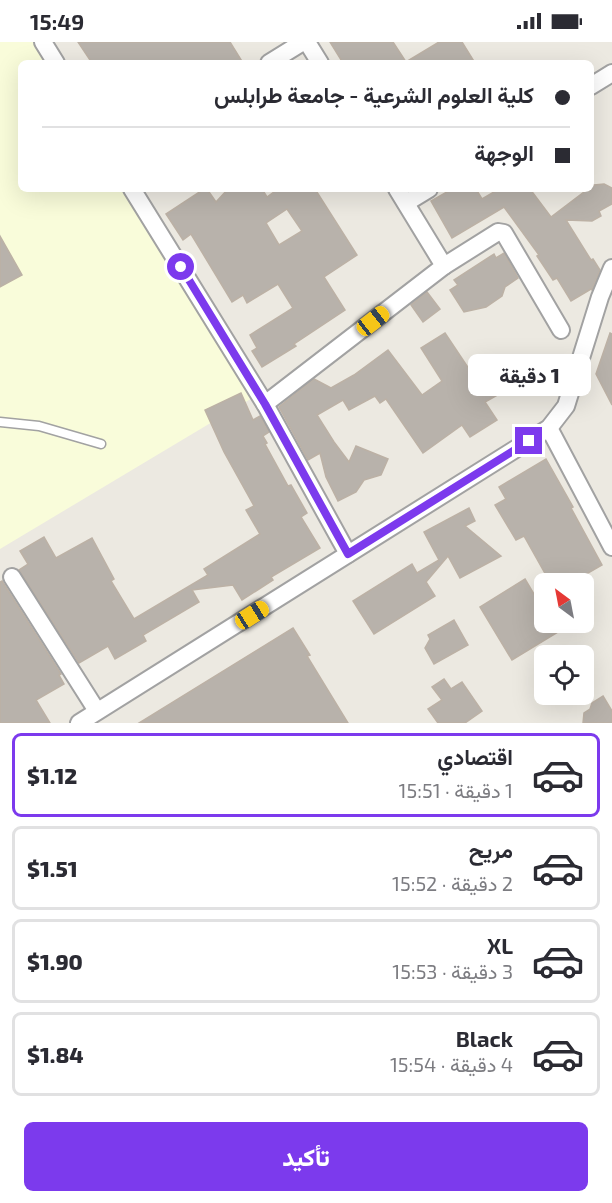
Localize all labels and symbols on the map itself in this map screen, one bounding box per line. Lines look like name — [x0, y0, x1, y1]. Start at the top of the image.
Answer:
route start — [167, 253, 194, 280]
car — [353, 303, 393, 339]
callout: 1 دقيقة — [468, 354, 590, 396]
route end — [515, 427, 542, 454]
north arrow — [534, 573, 594, 633]
car — [232, 598, 272, 632]

